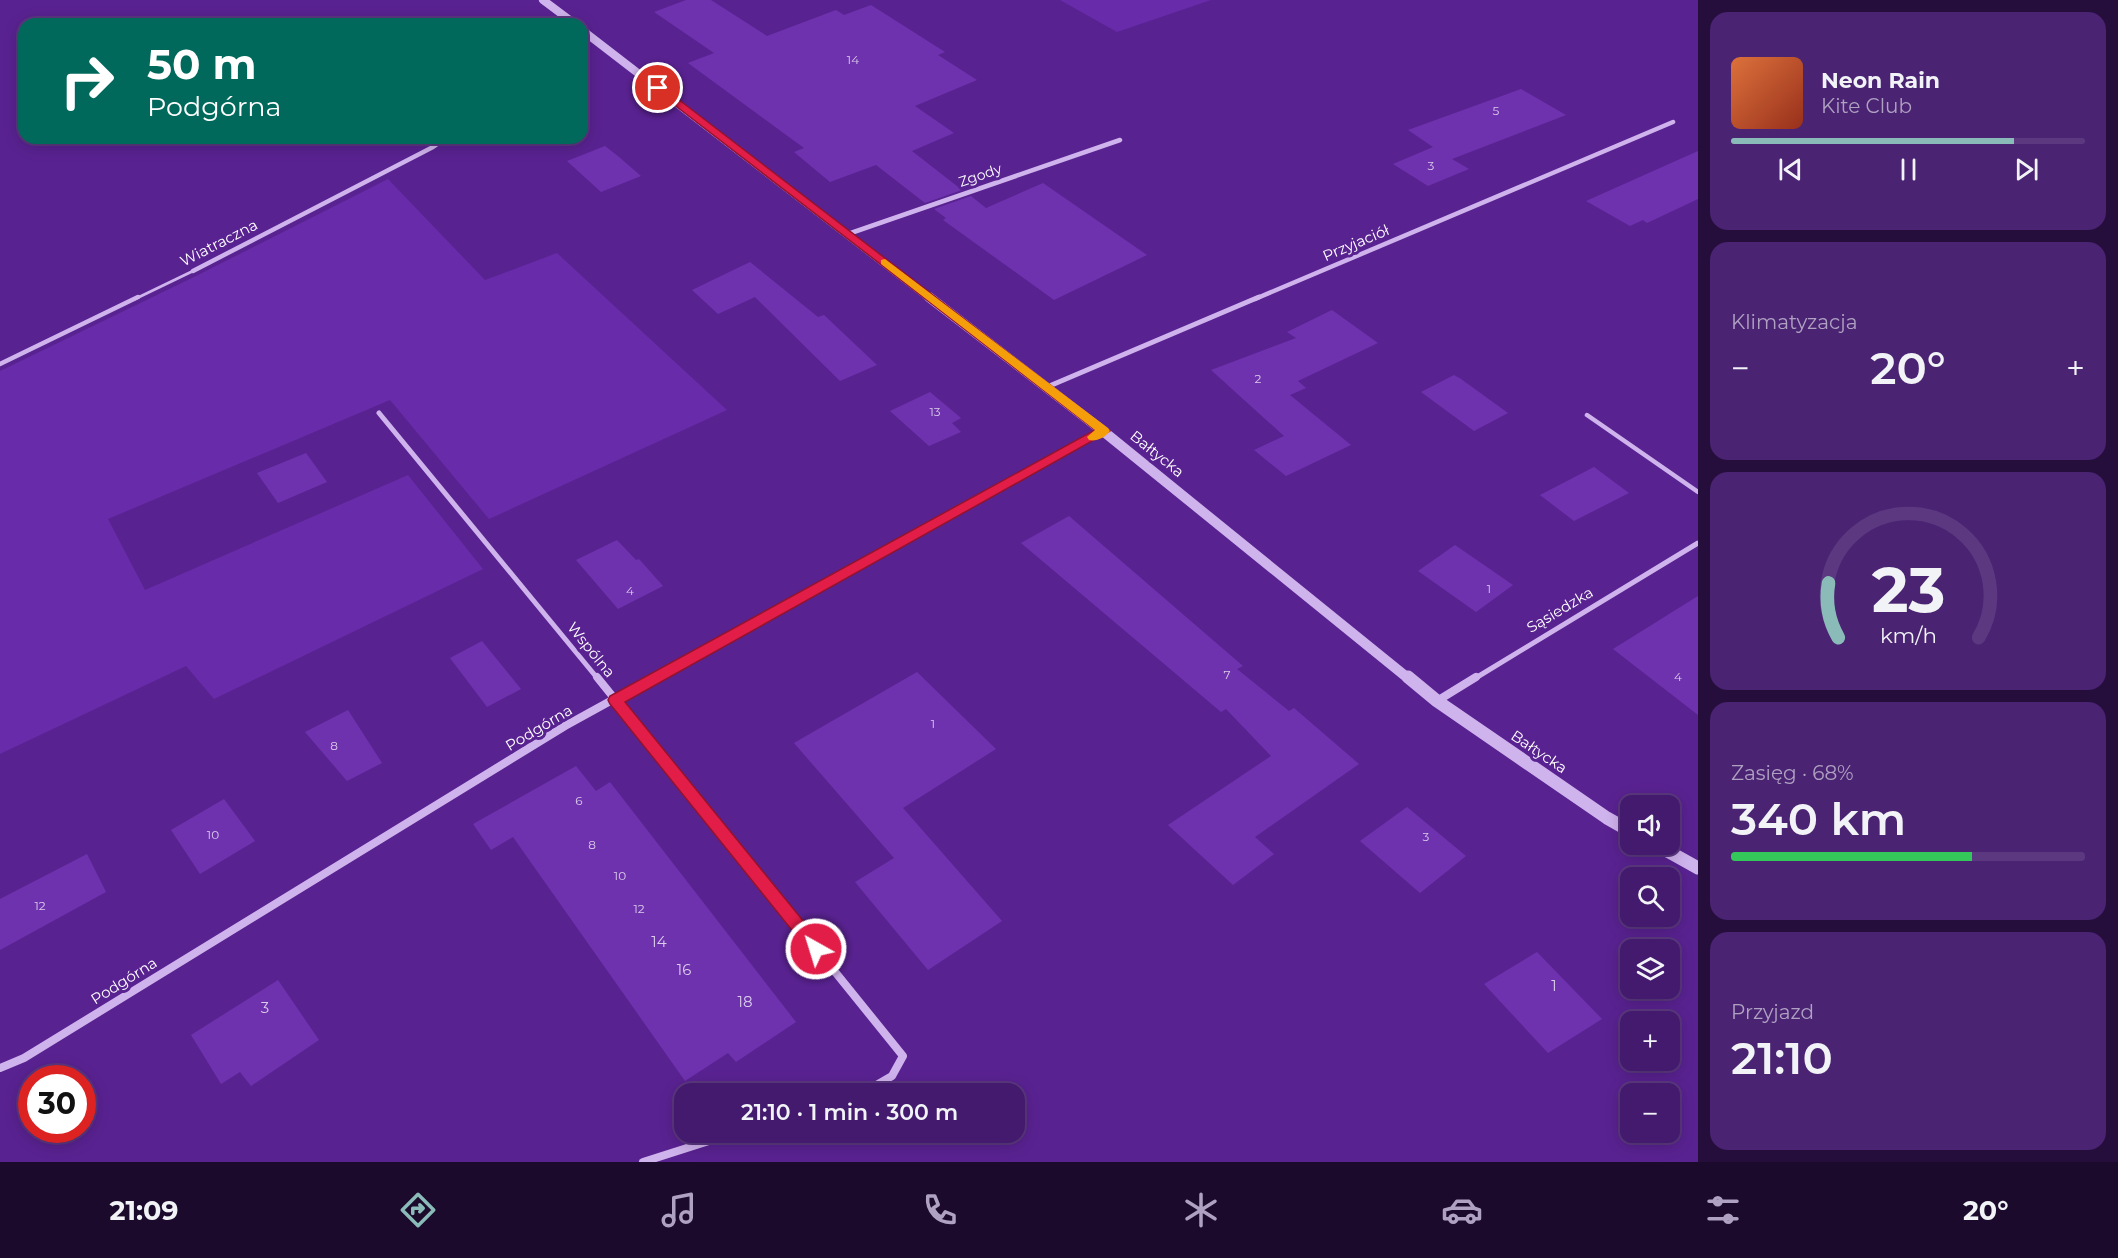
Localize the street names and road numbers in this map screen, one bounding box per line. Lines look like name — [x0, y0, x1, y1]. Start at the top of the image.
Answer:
street label: Zgody — [956, 159, 1004, 191]
street label: Wiatraczna — [177, 215, 261, 270]
street label: Przyjaciół — [1320, 220, 1393, 265]
street label: Bałtycka — [1127, 426, 1188, 481]
street label: Sąsiedzka — [1523, 582, 1596, 637]
street label: Wspólna — [563, 618, 619, 681]
street label: Podgórna — [502, 700, 576, 755]
street label: Bałtycka — [1508, 726, 1571, 777]
street label: Podgórna — [87, 953, 160, 1008]

